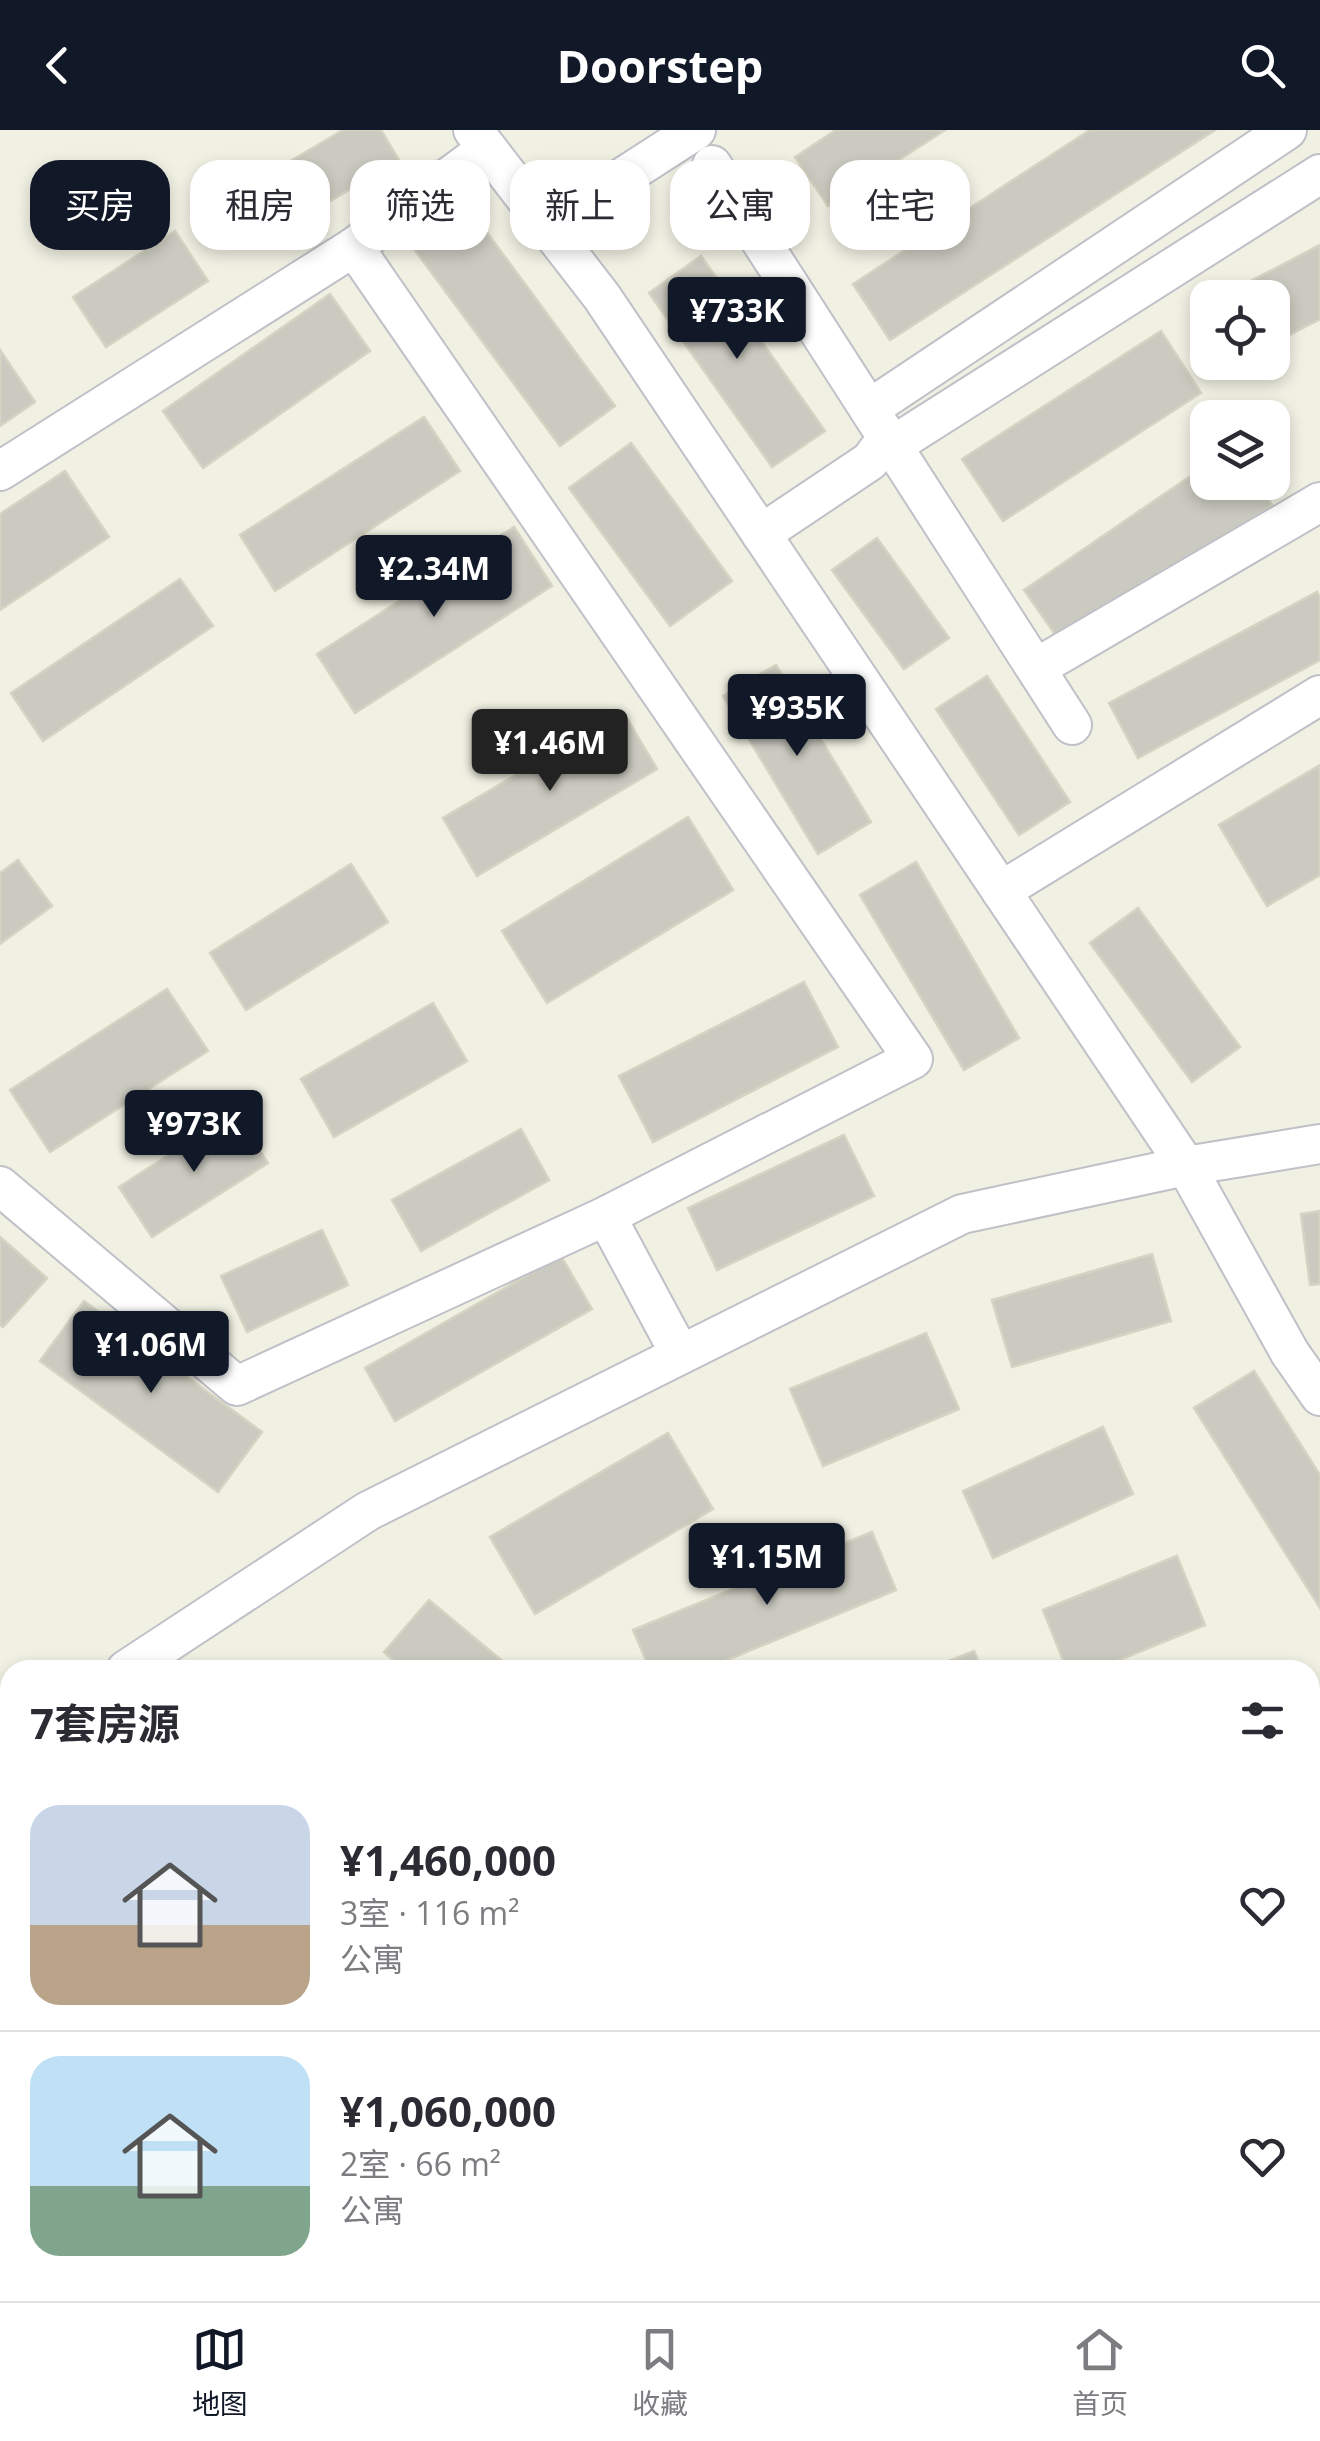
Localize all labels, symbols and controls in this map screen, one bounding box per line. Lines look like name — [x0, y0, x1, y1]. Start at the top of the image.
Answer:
text: Doorstep — [557, 35, 763, 96]
icon: back — [30, 38, 85, 93]
icon: search — [1235, 38, 1290, 93]
chip: 买房 — [30, 160, 170, 250]
chip: 租房 — [190, 160, 330, 250]
chip: 筛选 — [350, 160, 490, 250]
chip: 新上 — [510, 160, 650, 250]
chip: 公寓 — [670, 160, 810, 250]
chip: 住宅 — [830, 160, 970, 250]
pin: ¥733K — [667, 277, 807, 362]
map controls — [1190, 280, 1290, 500]
button: locate — [1190, 280, 1290, 380]
text: ¥733K — [690, 288, 784, 331]
button: layers — [1190, 400, 1290, 500]
pin: ¥2.34M — [353, 535, 515, 620]
text: ¥2.34M — [378, 546, 490, 589]
pin: ¥935K — [727, 674, 867, 759]
text: ¥935K — [750, 685, 844, 728]
pin: ¥1.46M — [469, 709, 631, 794]
text: ¥1.46M — [494, 720, 606, 763]
pin: ¥973K — [124, 1090, 264, 1175]
text: ¥973K — [147, 1101, 241, 1144]
pin: ¥1.06M — [70, 1311, 232, 1396]
text: ¥1.06M — [95, 1322, 207, 1365]
pin: ¥1.15M — [686, 1523, 848, 1608]
text: ¥1.15M — [711, 1534, 823, 1577]
icon: filters — [1235, 1693, 1290, 1748]
text: 7套房源 — [30, 1694, 180, 1751]
text: ¥1,460,000 — [340, 1831, 556, 1888]
icon: home — [110, 1845, 230, 1965]
icon: heart — [1235, 1878, 1290, 1933]
text: 3室 · 116 m² — [340, 1891, 519, 1934]
text: 公寓 — [340, 1937, 404, 1980]
text: ¥1,060,000 — [340, 2082, 556, 2139]
icon: home — [110, 2096, 230, 2216]
icon: heart — [1235, 2129, 1290, 2184]
text: 2室 · 66 m² — [340, 2142, 501, 2185]
text: 公寓 — [340, 2188, 404, 2231]
tab: 地图 — [192, 2322, 248, 2422]
tab: 收藏 — [632, 2322, 688, 2422]
tab: 首页 — [1072, 2322, 1128, 2422]

